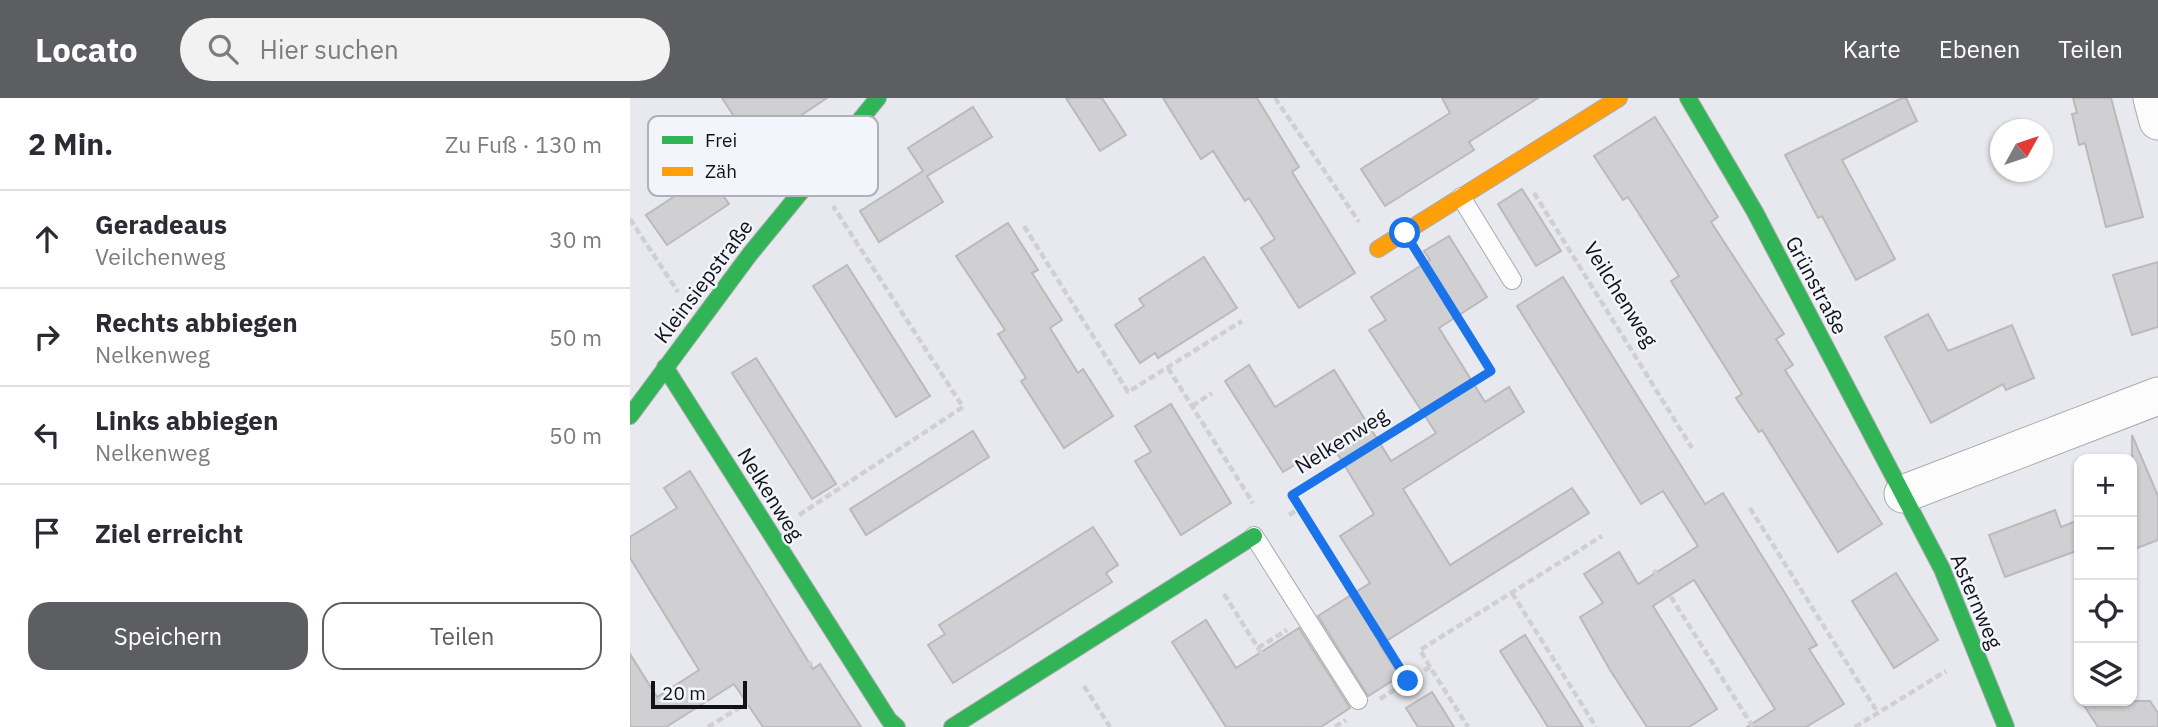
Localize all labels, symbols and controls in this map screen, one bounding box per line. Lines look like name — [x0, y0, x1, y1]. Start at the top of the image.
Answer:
search box — [180, 18, 670, 81]
text: Locato — [35, 28, 138, 71]
icon: search — [204, 30, 242, 68]
text: Hier suchen — [260, 32, 399, 66]
text: Karte — [1843, 33, 1901, 65]
text: Ebenen — [1939, 33, 2020, 65]
text: Teilen — [2058, 33, 2123, 65]
legend — [648, 116, 878, 196]
north arrow — [1990, 119, 2053, 182]
text: 2 Min. — [28, 124, 113, 163]
text: Frei — [705, 128, 737, 152]
text: Zu Fuß · 130 m — [445, 129, 602, 159]
text: Zäh — [705, 159, 737, 183]
text: Geradeaus — [95, 207, 227, 241]
street label: Kleinsiepstraße — [647, 213, 759, 349]
route start — [1389, 217, 1420, 248]
icon: ahead — [28, 220, 66, 258]
text: 30 m — [549, 224, 602, 254]
street label: Grünstraße — [1779, 231, 1855, 339]
street label: Veilchenweg — [1578, 236, 1664, 352]
text: Veilchenweg — [95, 241, 225, 271]
text: Rechts abbiegen — [95, 305, 298, 339]
icon: right — [28, 318, 66, 356]
text: 50 m — [549, 322, 602, 352]
text: Nelkenweg — [95, 339, 210, 369]
street label: Nelkenweg — [1289, 400, 1393, 480]
text: Links abbiegen — [95, 403, 278, 437]
icon: left — [28, 416, 66, 454]
text: 50 m — [549, 420, 602, 450]
text: Nelkenweg — [95, 437, 210, 467]
street label: Nelkenweg — [731, 442, 811, 546]
map controls — [2074, 454, 2137, 706]
button: + — [2074, 454, 2137, 517]
icon: arrive — [28, 514, 66, 552]
text: Ziel erreicht — [95, 516, 243, 550]
button: − — [2074, 517, 2137, 580]
street label: Asternweg — [1944, 549, 2010, 653]
button: locate — [2074, 580, 2137, 643]
button: Speichern — [28, 602, 308, 670]
button: Teilen — [322, 602, 602, 670]
button: layers — [2074, 643, 2137, 706]
route end — [1392, 665, 1423, 696]
scale bar — [651, 678, 747, 710]
text: 20 m — [662, 681, 706, 705]

